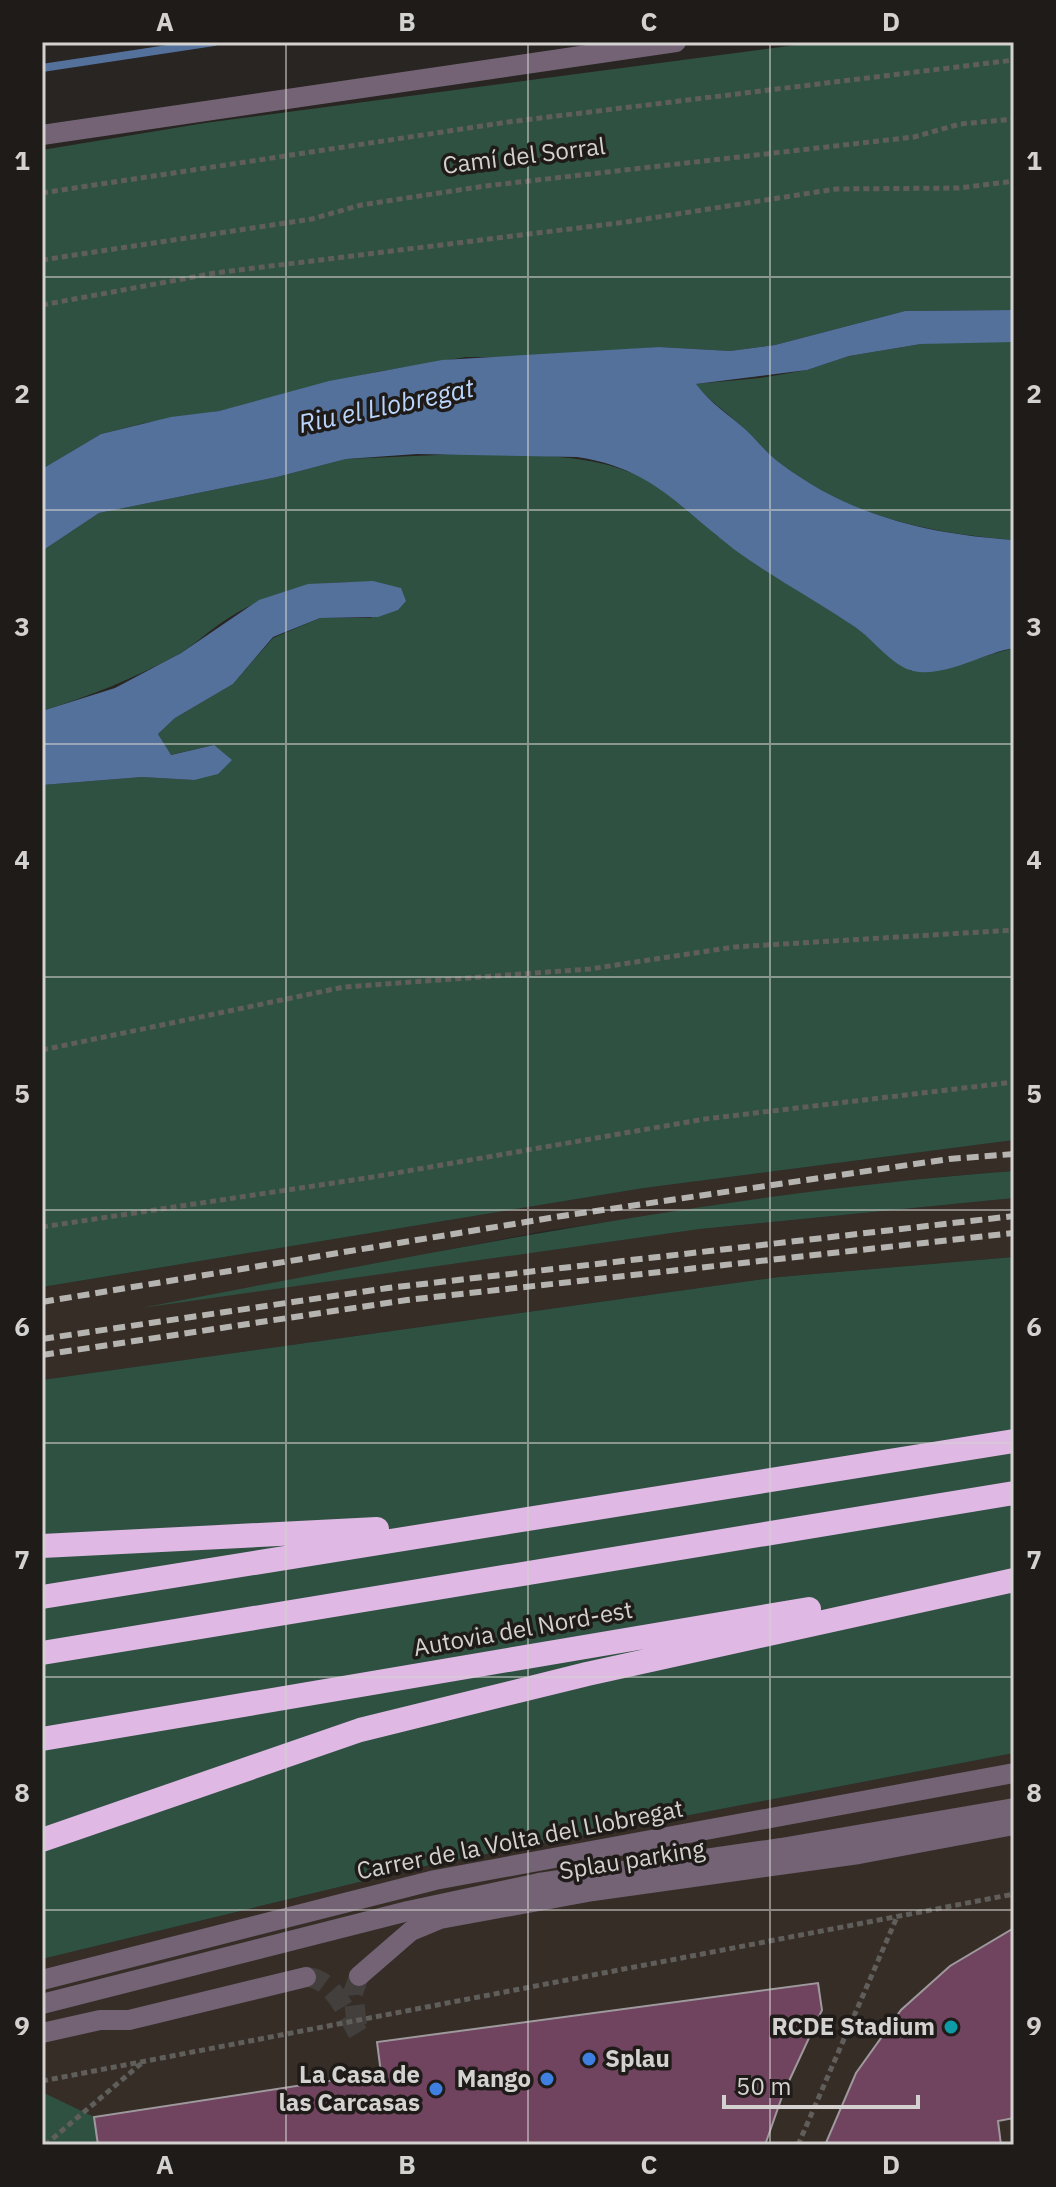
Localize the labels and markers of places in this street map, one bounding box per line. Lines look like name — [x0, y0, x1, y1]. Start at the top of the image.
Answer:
place label: RCDE Stadium — [772, 2010, 935, 2042]
marker: RCDE Stadium — [942, 2018, 960, 2036]
place label: Splau — [605, 2042, 670, 2074]
marker: Splau — [580, 2050, 598, 2068]
place label: La Casa de las Carcasas — [279, 2058, 420, 2118]
place label: Mango — [457, 2062, 531, 2094]
marker: Mango — [538, 2070, 556, 2088]
marker: La Casa de las Carcasas — [427, 2080, 445, 2098]

